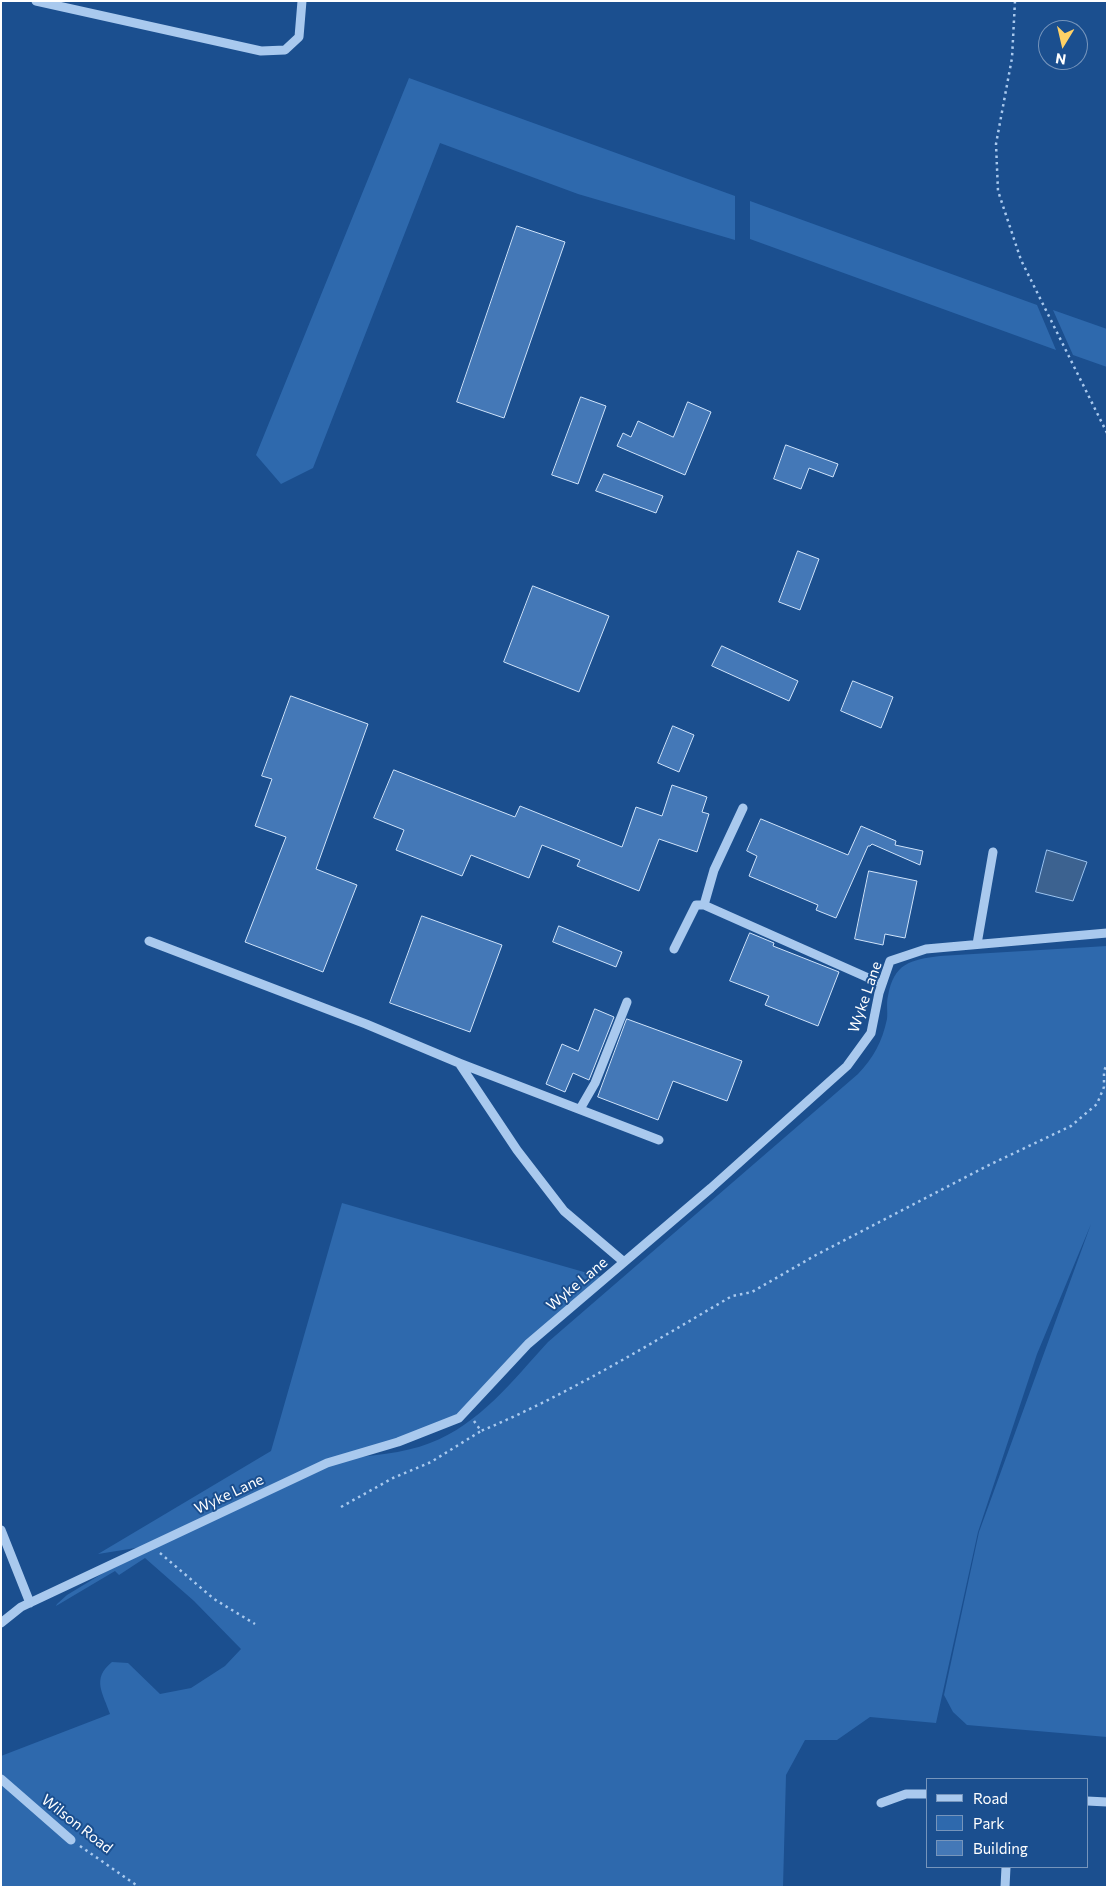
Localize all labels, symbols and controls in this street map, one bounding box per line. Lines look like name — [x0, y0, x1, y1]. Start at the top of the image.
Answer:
north arrow — [1038, 20, 1088, 70]
text: N — [1054, 50, 1067, 69]
street label: Wyke Lane — [844, 959, 886, 1035]
street label: Wyke Lane — [543, 1253, 611, 1315]
street label: Wyke Lane — [192, 1470, 266, 1518]
legend — [926, 1778, 1088, 1868]
text: Road — [973, 1789, 1008, 1807]
street label: Wilson Road — [38, 1791, 116, 1857]
text: Park — [973, 1814, 1004, 1832]
text: Building — [973, 1839, 1028, 1857]

